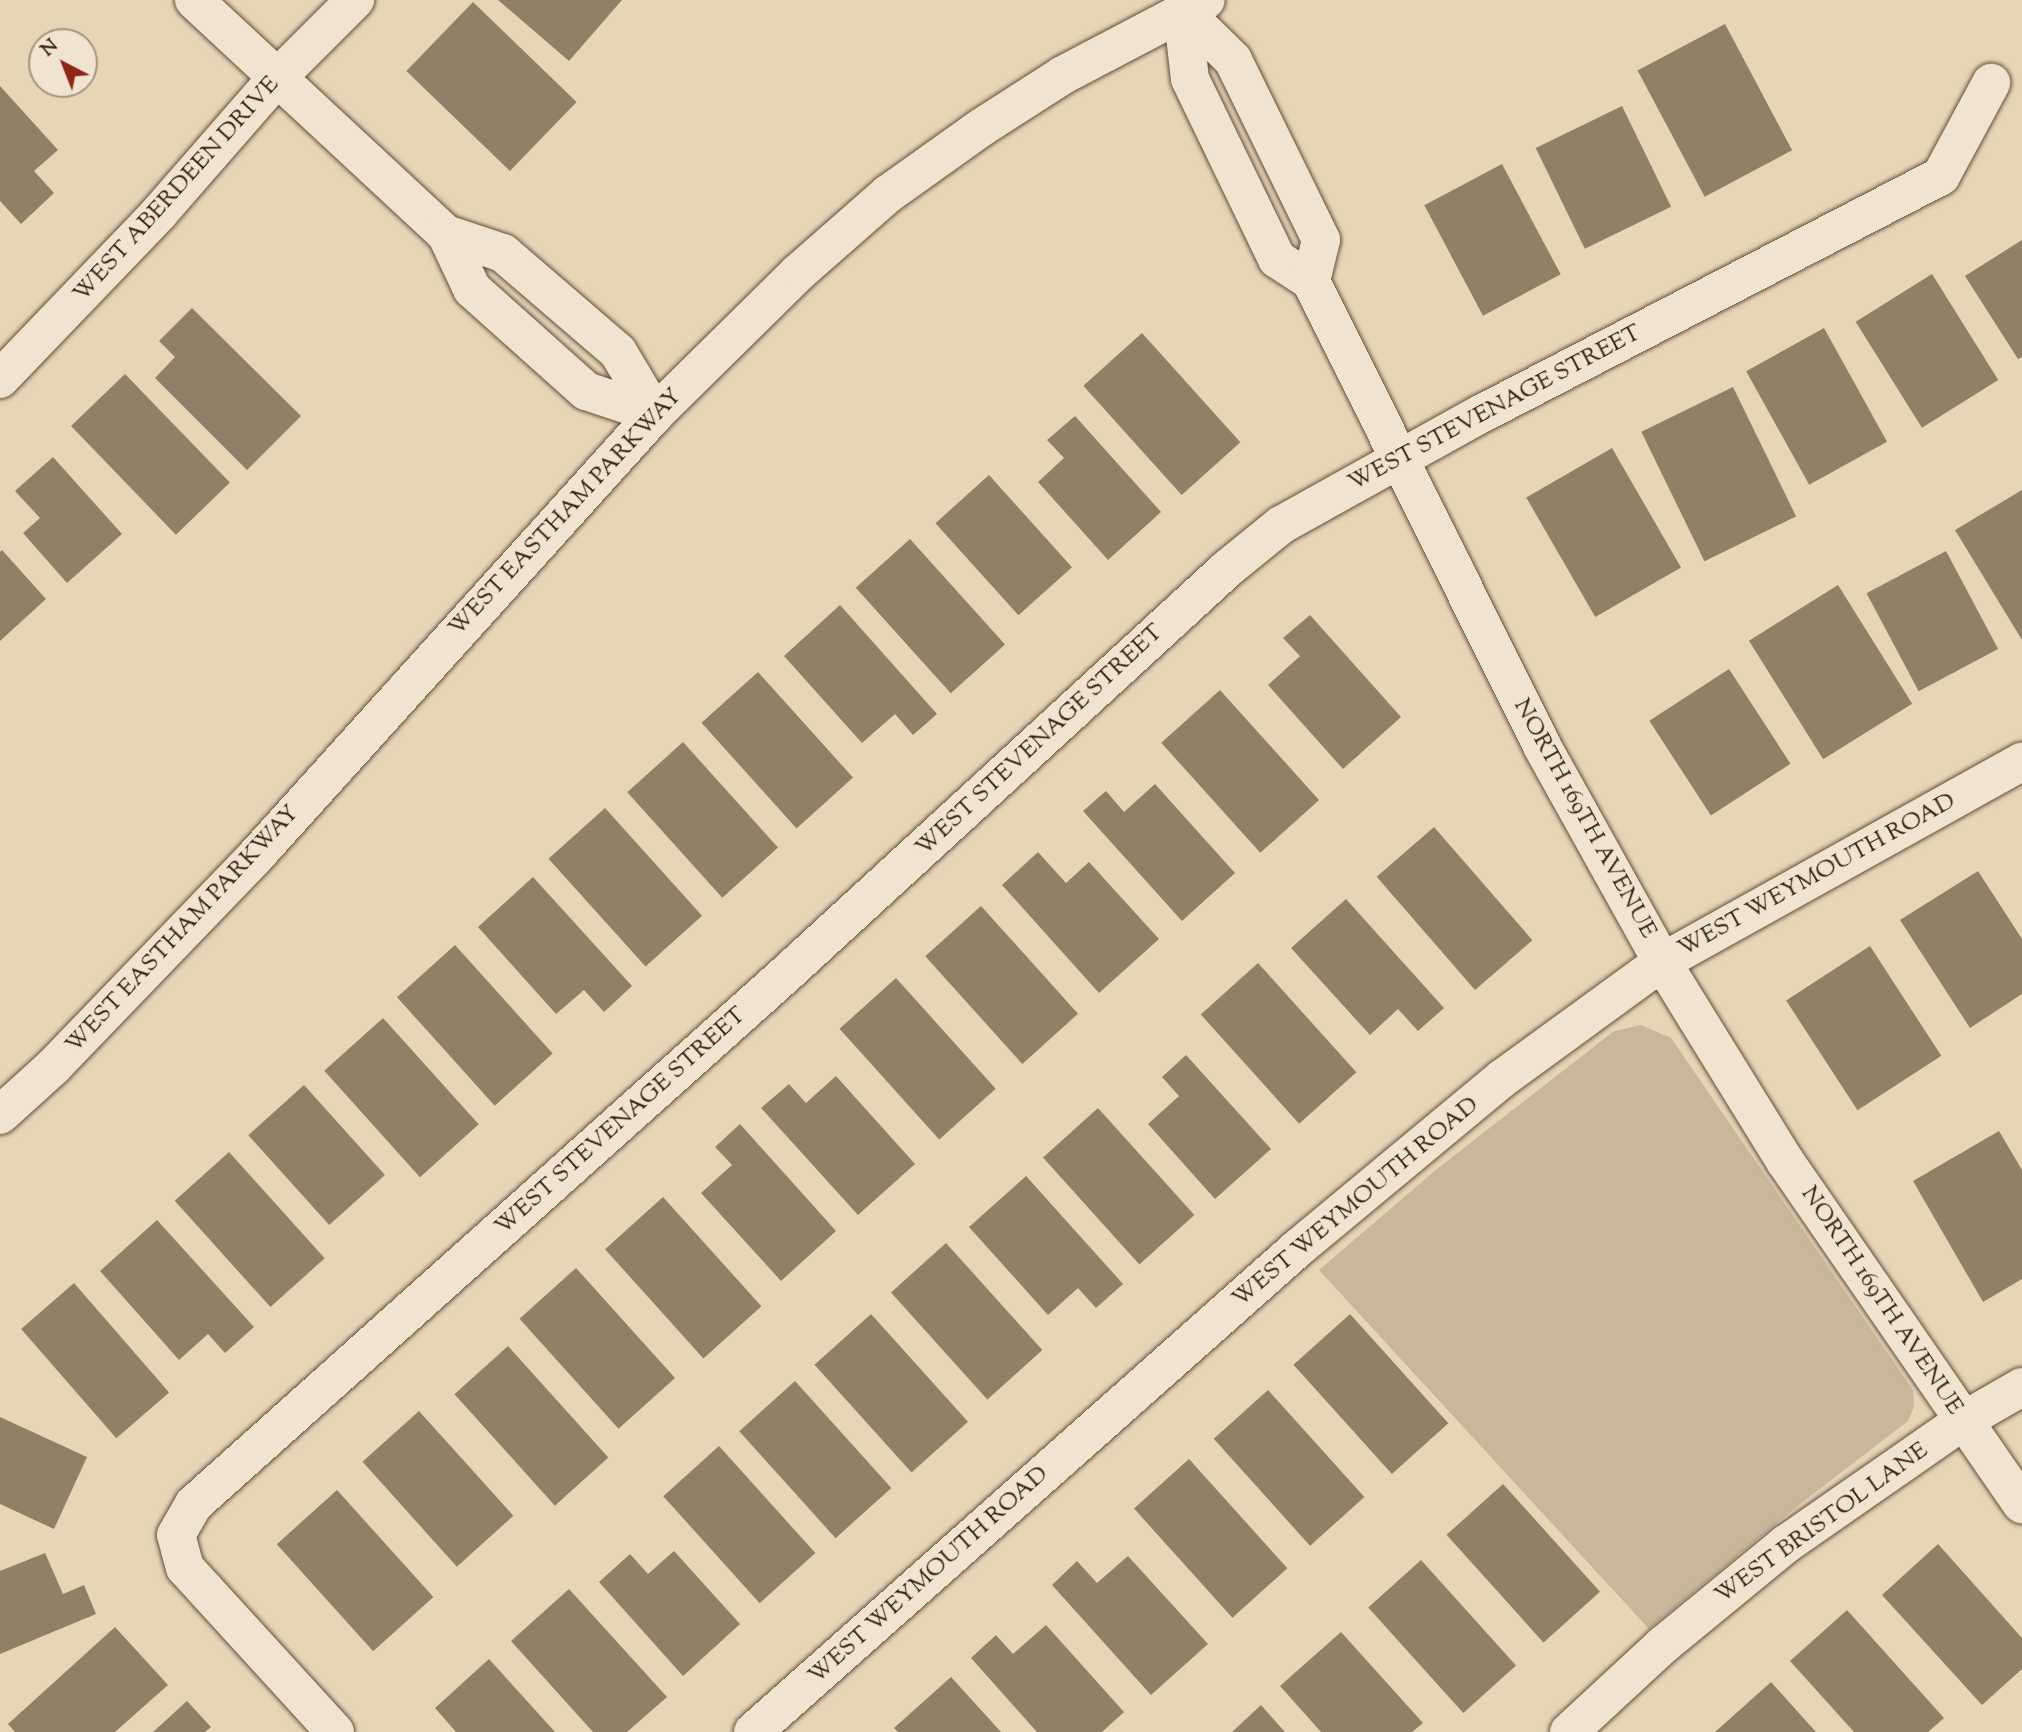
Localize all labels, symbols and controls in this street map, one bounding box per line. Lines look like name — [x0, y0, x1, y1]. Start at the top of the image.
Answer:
north arrow — [28, 28, 98, 98]
text: N — [35, 33, 65, 64]
street label: WEST ABERDEEN DRIVE — [68, 71, 286, 309]
street label: WEST STEVENAGE STREET — [1344, 319, 1646, 499]
street label: WEST EASTHAM PARKWAY — [443, 383, 689, 643]
street label: WEST STEVENAGE STREET — [910, 619, 1170, 863]
street label: NORTH 169TH AVENUE — [1506, 694, 1662, 944]
street label: WEST WEYMOUTH ROAD — [1673, 788, 1961, 964]
street label: WEST EASTHAM PARKWAY — [60, 800, 306, 1060]
street label: WEST STEVENAGE STREET — [490, 1002, 752, 1242]
street label: WEST WEYMOUTH ROAD — [1227, 1091, 1485, 1315]
street label: NORTH 169TH AVENUE — [1794, 1181, 1968, 1421]
street label: WEST BRISTOL LANE — [1710, 1437, 1934, 1611]
street label: WEST WEYMOUTH ROAD — [803, 1461, 1055, 1691]

